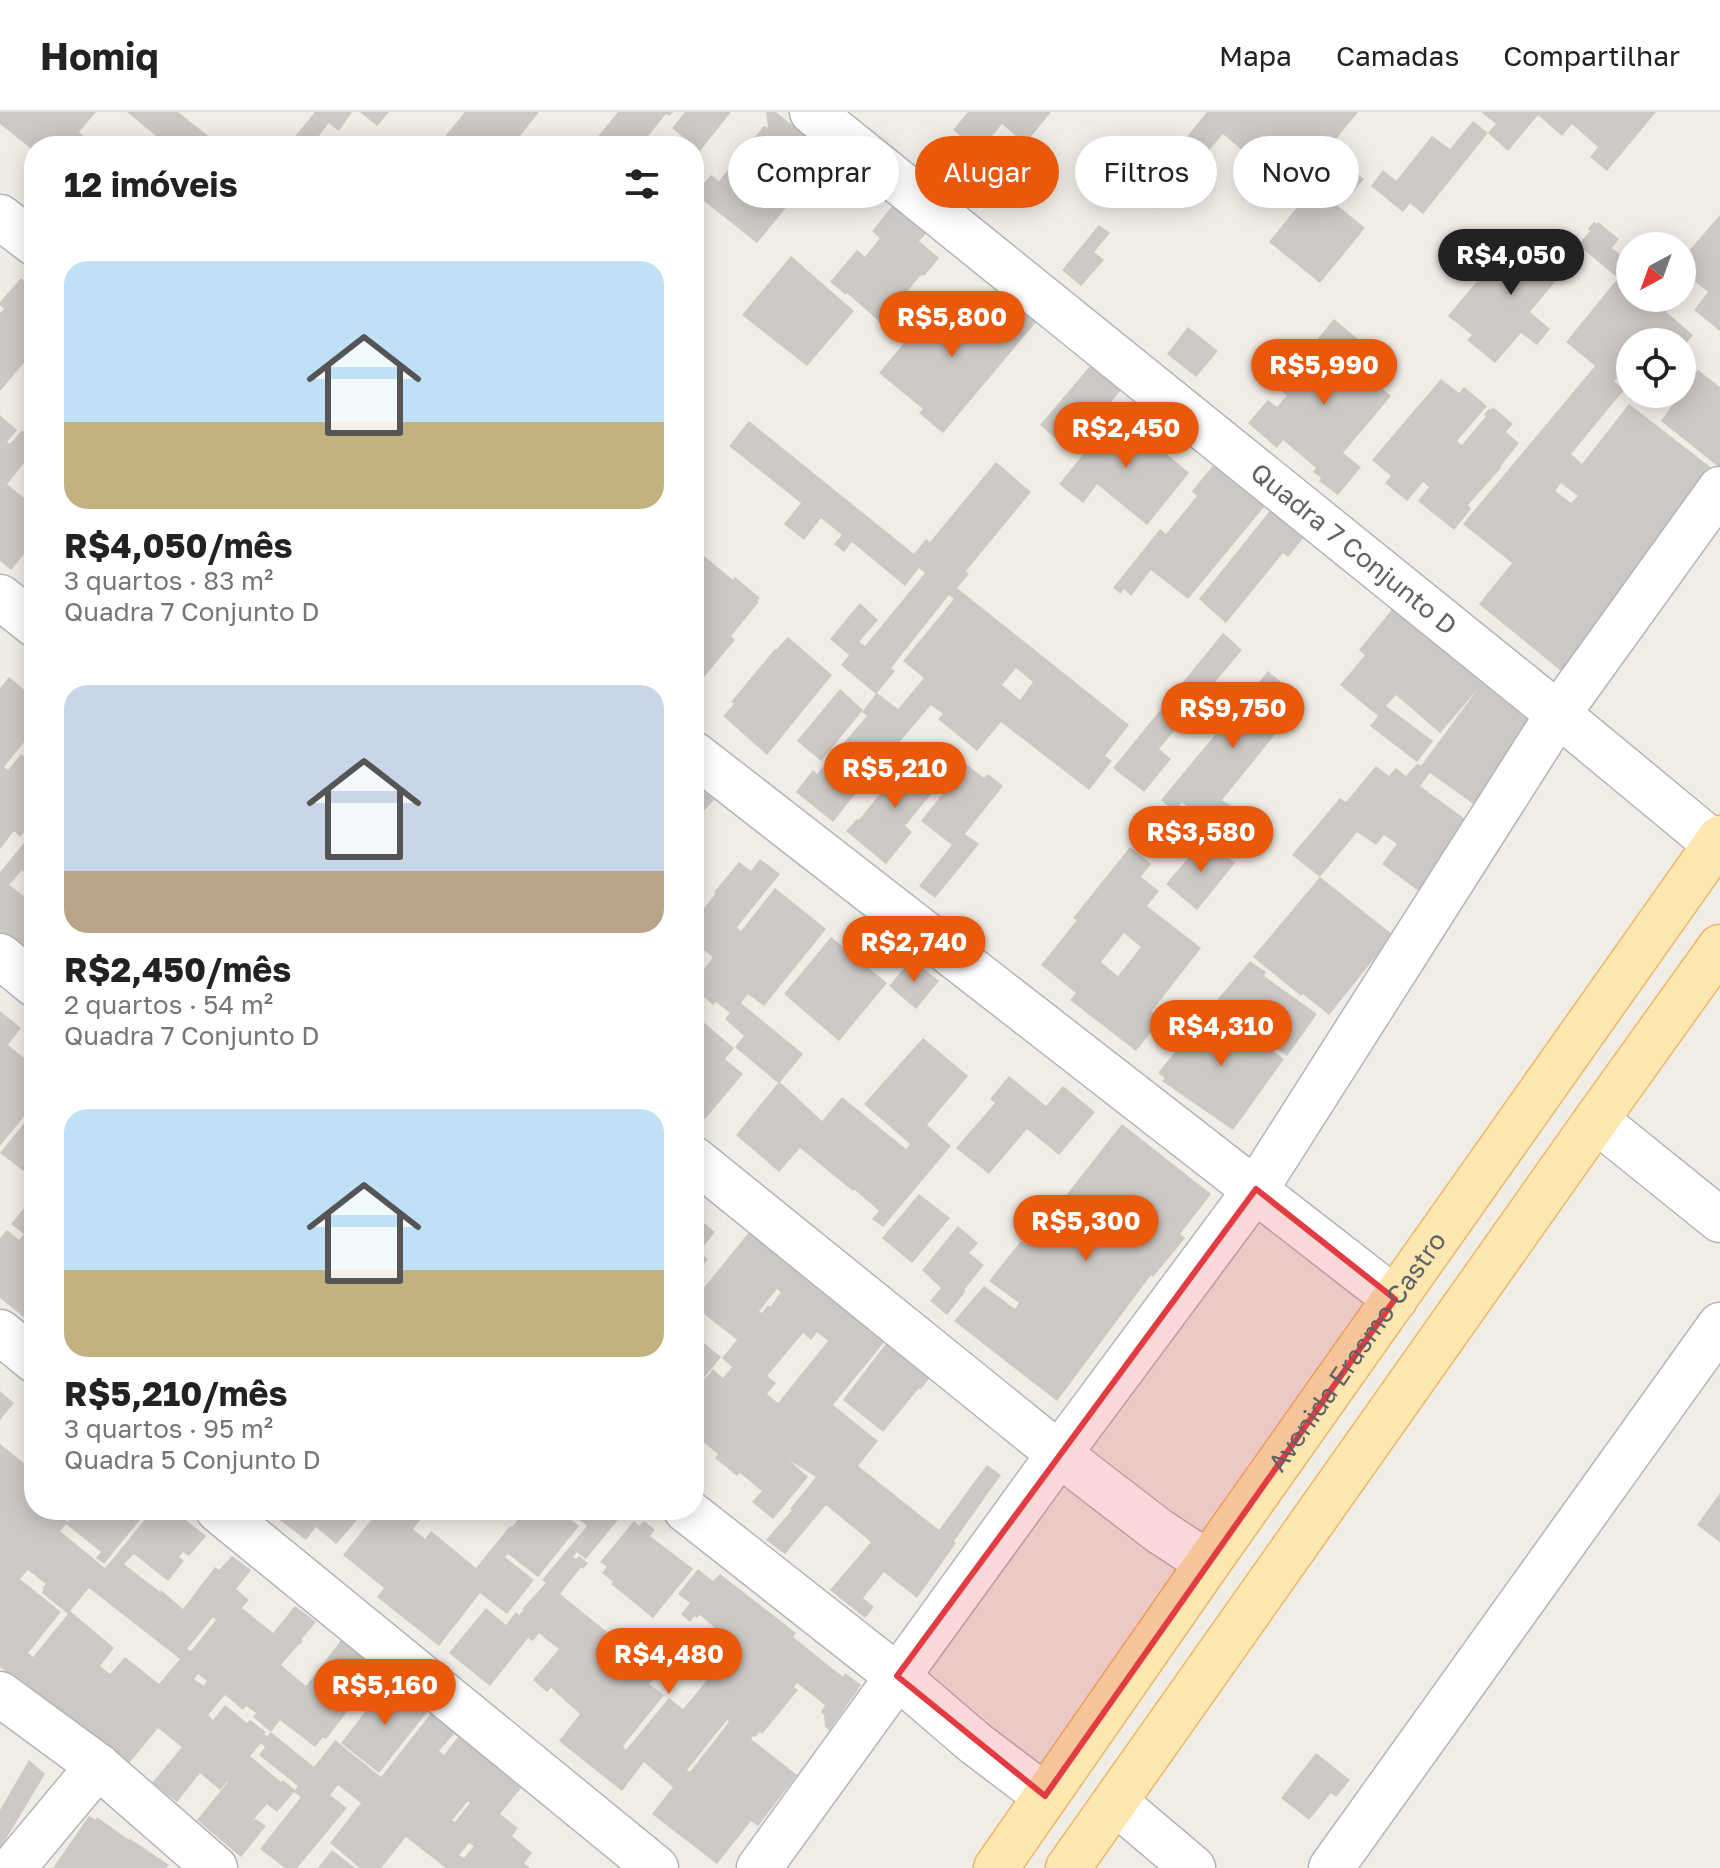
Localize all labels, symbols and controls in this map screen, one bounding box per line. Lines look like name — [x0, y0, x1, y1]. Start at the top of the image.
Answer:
text: Homiq — [40, 33, 159, 78]
text: Mapa — [1219, 39, 1292, 72]
text: Camadas — [1336, 39, 1459, 72]
text: Compartilhar — [1503, 39, 1680, 72]
chip: Comprar — [728, 136, 899, 208]
chip: Alugar — [915, 136, 1059, 208]
chip: Filtros — [1075, 136, 1217, 208]
chip: Novo — [1233, 136, 1359, 208]
icon: filters — [620, 162, 664, 206]
text: 12 imóveis — [64, 164, 238, 204]
pin: R$4,050 — [1437, 229, 1585, 297]
north arrow — [1616, 232, 1696, 312]
map controls — [1616, 232, 1696, 408]
text: R$4,050 — [1456, 239, 1566, 270]
pin: R$5,800 — [878, 291, 1026, 359]
text: R$5,800 — [897, 301, 1007, 332]
icon: home — [292, 313, 436, 457]
button: locate — [1616, 328, 1696, 408]
pin: R$5,990 — [1250, 339, 1398, 407]
text: R$5,990 — [1269, 349, 1379, 380]
pin: R$2,450 — [1052, 402, 1200, 470]
text: R$2,450 — [1072, 412, 1180, 443]
street label: Quadra 7 Conjunto D — [1245, 456, 1463, 641]
text: R$4,050/mês — [64, 525, 293, 565]
text: 3 quartos · 83 m² — [64, 565, 273, 596]
text: Quadra 7 Conjunto D — [64, 596, 319, 627]
pin: R$9,750 — [1159, 682, 1307, 750]
text: R$9,750 — [1179, 692, 1287, 723]
icon: home — [292, 737, 436, 881]
pin: R$5,210 — [821, 742, 969, 810]
text: R$5,210 — [842, 752, 948, 783]
pin: R$3,580 — [1127, 806, 1275, 874]
text: R$3,580 — [1146, 816, 1256, 847]
pin: R$2,740 — [840, 916, 988, 984]
text: R$2,740 — [861, 926, 968, 957]
text: R$2,450/mês — [64, 949, 291, 989]
text: 2 quartos · 54 m² — [64, 989, 273, 1020]
pin: R$4,310 — [1147, 1000, 1295, 1068]
text: R$4,310 — [1168, 1010, 1274, 1041]
text: Quadra 7 Conjunto D — [64, 1020, 319, 1051]
icon: home — [292, 1161, 436, 1305]
pin: R$5,300 — [1012, 1195, 1160, 1263]
text: R$5,300 — [1031, 1205, 1141, 1236]
street label: Avenida Erasmo Castro — [1261, 1225, 1452, 1478]
text: R$5,210/mês — [64, 1373, 288, 1413]
text: 3 quartos · 95 m² — [64, 1413, 273, 1444]
text: Quadra 5 Conjunto D — [64, 1444, 321, 1475]
pin: R$4,480 — [595, 1628, 743, 1696]
text: R$4,480 — [614, 1638, 724, 1669]
pin: R$5,160 — [311, 1659, 459, 1727]
text: R$5,160 — [332, 1669, 438, 1700]

